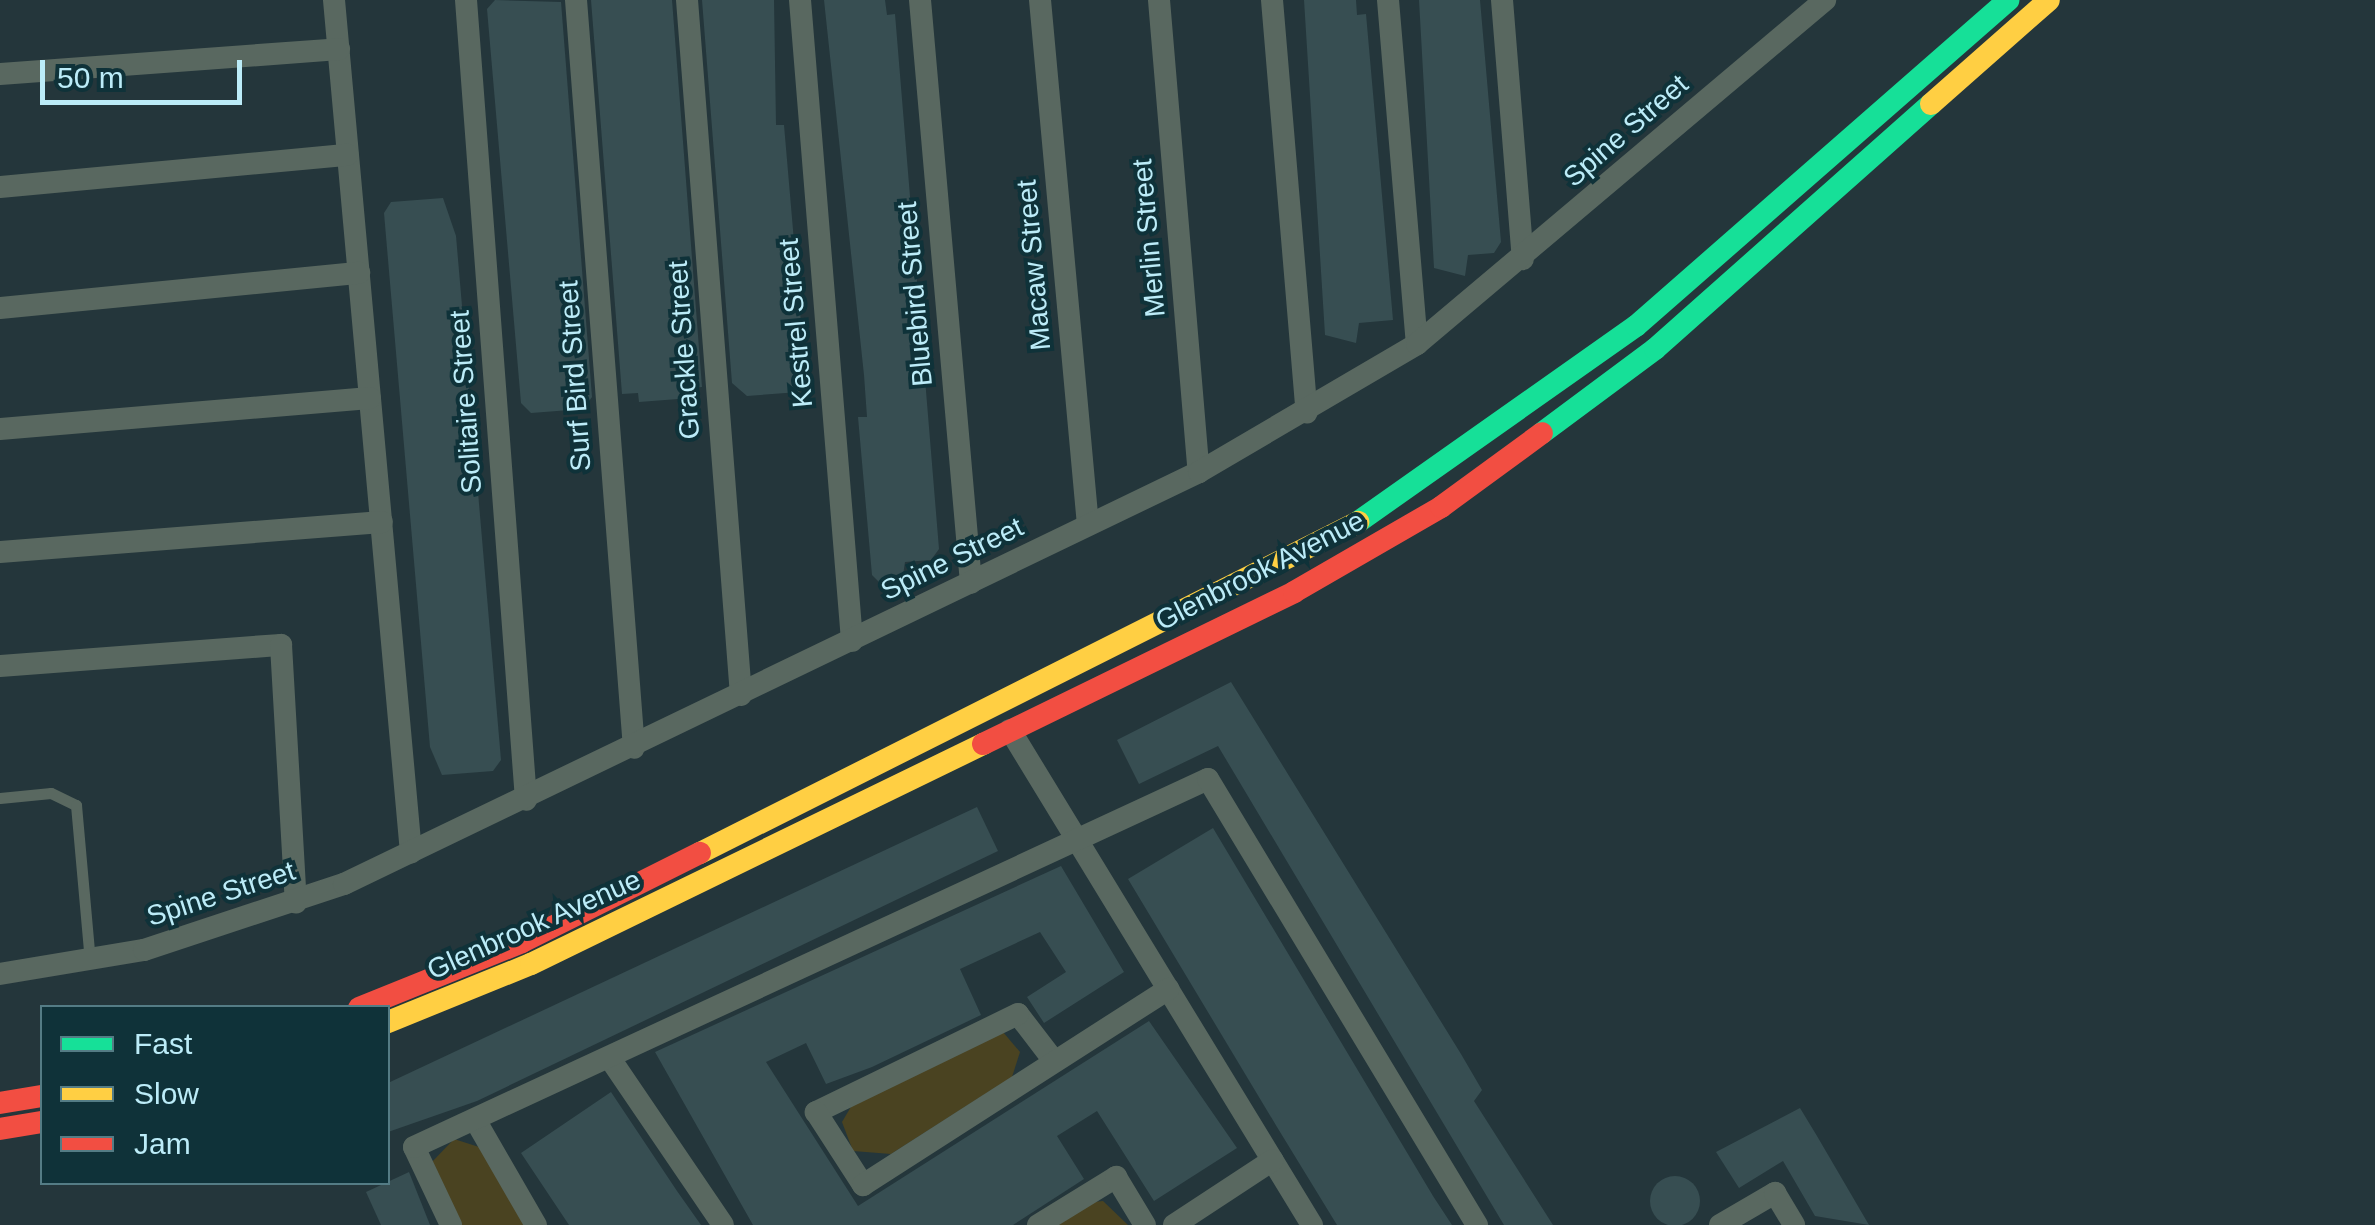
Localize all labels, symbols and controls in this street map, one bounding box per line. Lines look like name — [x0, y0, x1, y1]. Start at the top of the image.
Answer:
scale bar — [45, 40, 248, 102]
text: 50 m — [57, 61, 124, 94]
street label: Spine Street — [1557, 68, 1695, 194]
street label: Merlin Street — [1125, 157, 1173, 319]
street label: Macaw Street — [1010, 178, 1058, 352]
street label: Bluebird Street — [890, 200, 940, 388]
street label: Kestrel Street — [772, 237, 820, 409]
street label: Grackle Street — [661, 260, 707, 440]
street label: Surf Bird Street — [552, 279, 598, 473]
street label: Solitaire Street — [443, 309, 489, 495]
street label: Glenbrook Avenue — [1149, 503, 1371, 639]
street label: Spine Street — [875, 510, 1029, 608]
street label: Spine Street — [143, 854, 299, 934]
street label: Glenbrook Avenue — [421, 863, 647, 987]
legend — [40, 1005, 390, 1185]
text: Fast — [134, 1027, 192, 1060]
text: Slow — [134, 1077, 199, 1110]
text: Jam — [134, 1127, 191, 1160]

